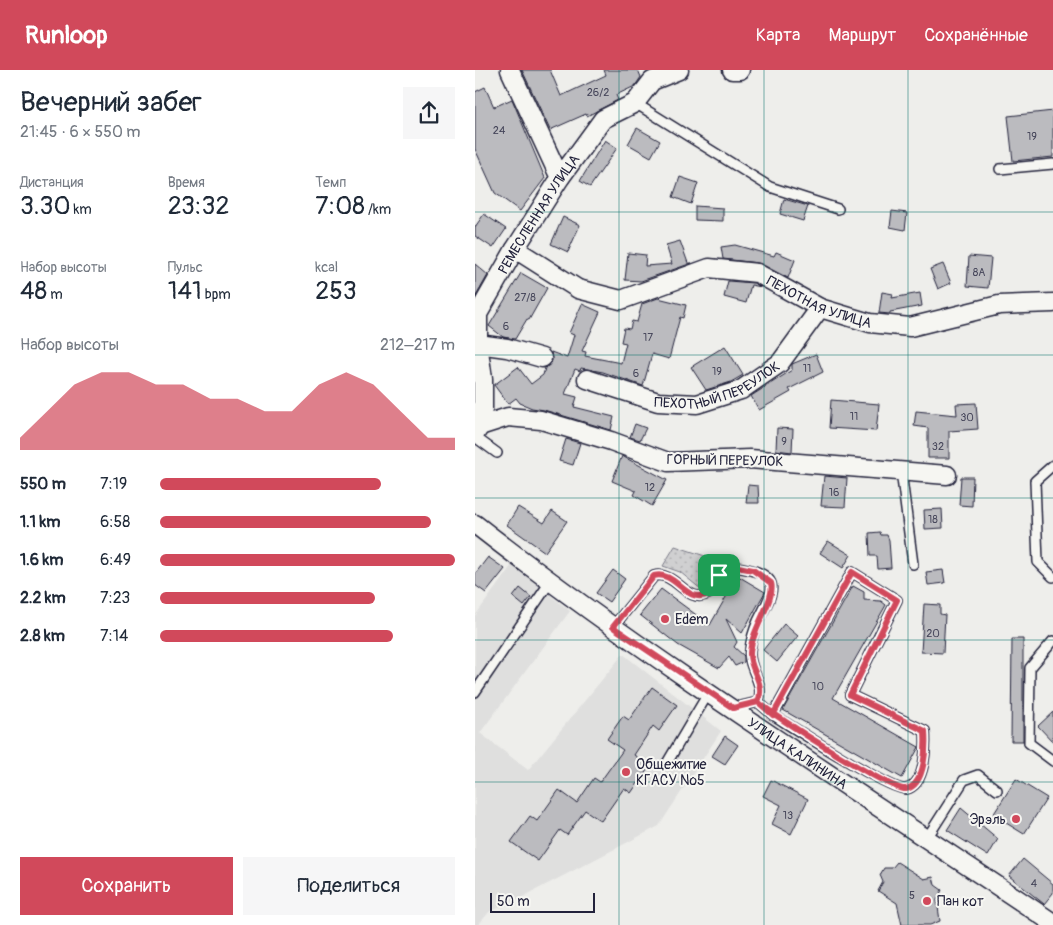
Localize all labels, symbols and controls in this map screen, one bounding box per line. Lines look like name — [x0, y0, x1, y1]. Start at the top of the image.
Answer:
text: Runloop — [25, 21, 108, 50]
text: Карта — [756, 24, 800, 47]
text: Маршрут — [828, 24, 896, 47]
text: Сохранённые — [924, 24, 1028, 47]
text: Вечерний забег — [20, 85, 202, 120]
house number: 26/2 — [587, 86, 609, 99]
button: share — [403, 87, 455, 139]
text: 21:45 · 6 × 550 m — [20, 122, 141, 142]
house number: 24 — [493, 124, 506, 137]
house number: 19 — [1027, 130, 1037, 143]
street label: РЕМЕСЛЕННАЯ УЛИЦА — [495, 151, 583, 277]
text: Дистанция — [20, 174, 84, 191]
text: Время — [168, 174, 205, 191]
text: Темп — [315, 174, 346, 191]
text: 3.30 — [20, 191, 70, 222]
text: 23:32 — [168, 191, 229, 222]
text: 7:08 — [315, 191, 365, 222]
text: km — [70, 201, 92, 218]
text: /km — [365, 201, 391, 218]
text: Набор высоты — [20, 259, 107, 276]
text: Пульс — [168, 259, 203, 276]
text: kcal — [315, 259, 338, 276]
house number: 8А — [973, 266, 985, 279]
street label: ПЕХОТНАЯ УЛИЦА — [764, 272, 874, 332]
text: 48 — [20, 276, 47, 307]
text: 141 — [168, 276, 202, 307]
text: 253 — [315, 276, 357, 307]
text: m — [47, 286, 63, 303]
text: bpm — [202, 286, 231, 303]
house number: 27/8 — [514, 291, 536, 304]
house number: 6 — [503, 320, 509, 333]
house number: 17 — [643, 331, 653, 344]
text: Набор высоты — [20, 335, 119, 355]
text: 212–217 m — [380, 335, 455, 355]
street label: ПЕХОТНЫЙ ПЕРЕУЛОК — [654, 358, 783, 413]
house number: 11 — [803, 362, 811, 375]
house number: 19 — [712, 365, 722, 378]
house number: 6 — [633, 367, 639, 380]
house number: 11 — [850, 410, 858, 423]
house number: 30 — [960, 411, 974, 424]
house number: 9 — [781, 435, 787, 448]
house number: 32 — [932, 440, 944, 453]
street label: ГОРНЫЙ ПЕРЕУЛОК — [667, 451, 783, 470]
text: 550 m — [20, 474, 66, 494]
text: 7:19 — [100, 474, 127, 494]
house number: 12 — [645, 481, 655, 494]
house number: 16 — [829, 486, 839, 499]
text: 1.1 km — [20, 512, 60, 532]
text: 6:58 — [100, 512, 130, 532]
house number: 18 — [928, 513, 938, 526]
text: 1.6 km — [20, 550, 63, 570]
text: 6:49 — [100, 550, 131, 570]
pin — [698, 554, 740, 596]
icon: arrive — [705, 561, 733, 589]
text: 2.2 km — [20, 588, 66, 608]
text: 7:23 — [100, 588, 130, 608]
place label: Edem — [675, 611, 708, 628]
marker: Edem — [659, 613, 671, 625]
text: 2.8 km — [20, 626, 65, 646]
text: 7:14 — [100, 626, 128, 646]
house number: 20 — [926, 627, 940, 640]
house number: 10 — [812, 680, 824, 693]
street label: УЛИЦА КАЛИНИНА — [744, 714, 851, 793]
place label: Общежитие КГАСУ №5 — [636, 756, 707, 789]
marker: Общежитие КГАСУ №5 — [620, 766, 632, 778]
house number: 13 — [783, 809, 793, 822]
place label: Эрэль — [970, 811, 1006, 828]
marker: Эрэль — [1010, 813, 1022, 825]
button: Сохранить — [20, 857, 233, 915]
button: Поделиться — [243, 857, 455, 915]
house number: 4 — [1031, 877, 1038, 890]
house number: 5 — [909, 889, 915, 902]
scale bar — [490, 890, 595, 913]
text: 50 m — [497, 893, 530, 910]
place label: Пан кот — [937, 893, 984, 910]
marker: Пан кот — [921, 895, 933, 907]

